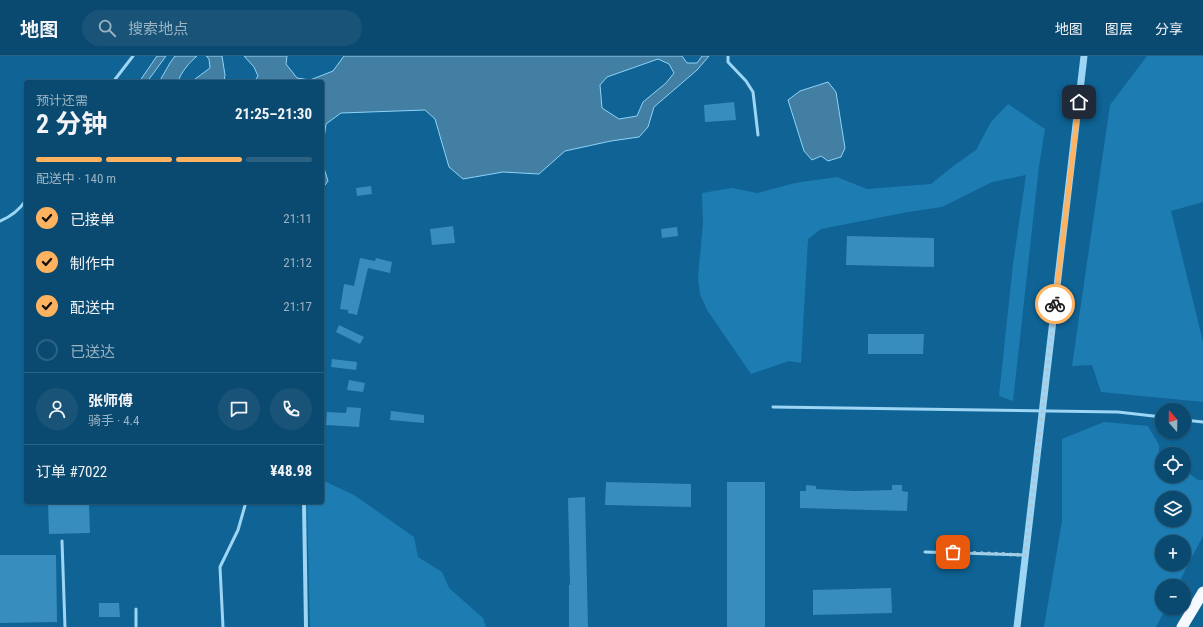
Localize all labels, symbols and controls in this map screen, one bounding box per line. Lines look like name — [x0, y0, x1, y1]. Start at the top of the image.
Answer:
search box — [82, 10, 362, 46]
icon: search — [96, 17, 118, 39]
text: 地图 — [20, 18, 58, 41]
text: 搜索地点 — [128, 20, 188, 38]
text: 地图 — [1055, 21, 1083, 37]
text: 图层 — [1105, 21, 1133, 37]
text: 分享 — [1155, 21, 1183, 37]
pin — [1062, 85, 1096, 119]
icon: home — [1068, 91, 1090, 113]
text: 预计还需 — [36, 93, 88, 108]
text: 21:25–21:30 — [235, 105, 312, 123]
text: 2 分钟 — [36, 109, 107, 139]
text: 配送中 · 140 m — [36, 171, 116, 186]
icon: check — [36, 207, 58, 229]
text: 已接单 — [70, 211, 115, 229]
text: 21:11 — [283, 211, 312, 226]
icon: check — [36, 251, 58, 273]
text: 制作中 — [70, 255, 115, 273]
text: 21:12 — [283, 255, 312, 270]
courier — [1035, 284, 1075, 324]
icon: bike — [1044, 293, 1066, 315]
icon: check — [36, 295, 58, 317]
text: 配送中 — [70, 299, 115, 317]
text: 21:17 — [283, 299, 312, 314]
text: 已送达 — [70, 343, 115, 361]
button: person — [36, 388, 78, 430]
button: chat — [218, 388, 260, 430]
button: phone — [270, 388, 312, 430]
text: 张师傅 — [88, 392, 133, 410]
north arrow — [1155, 403, 1191, 439]
map controls — [1155, 403, 1191, 615]
text: 骑手 · 4.4 — [88, 413, 139, 428]
button: locate — [1155, 447, 1191, 483]
text: ¥48.98 — [270, 462, 312, 480]
text: 订单 #7022 — [36, 463, 107, 481]
button: layers — [1155, 491, 1191, 527]
pin — [936, 535, 970, 569]
button: + — [1155, 535, 1191, 571]
icon: bag — [942, 541, 964, 563]
button: − — [1155, 579, 1191, 615]

